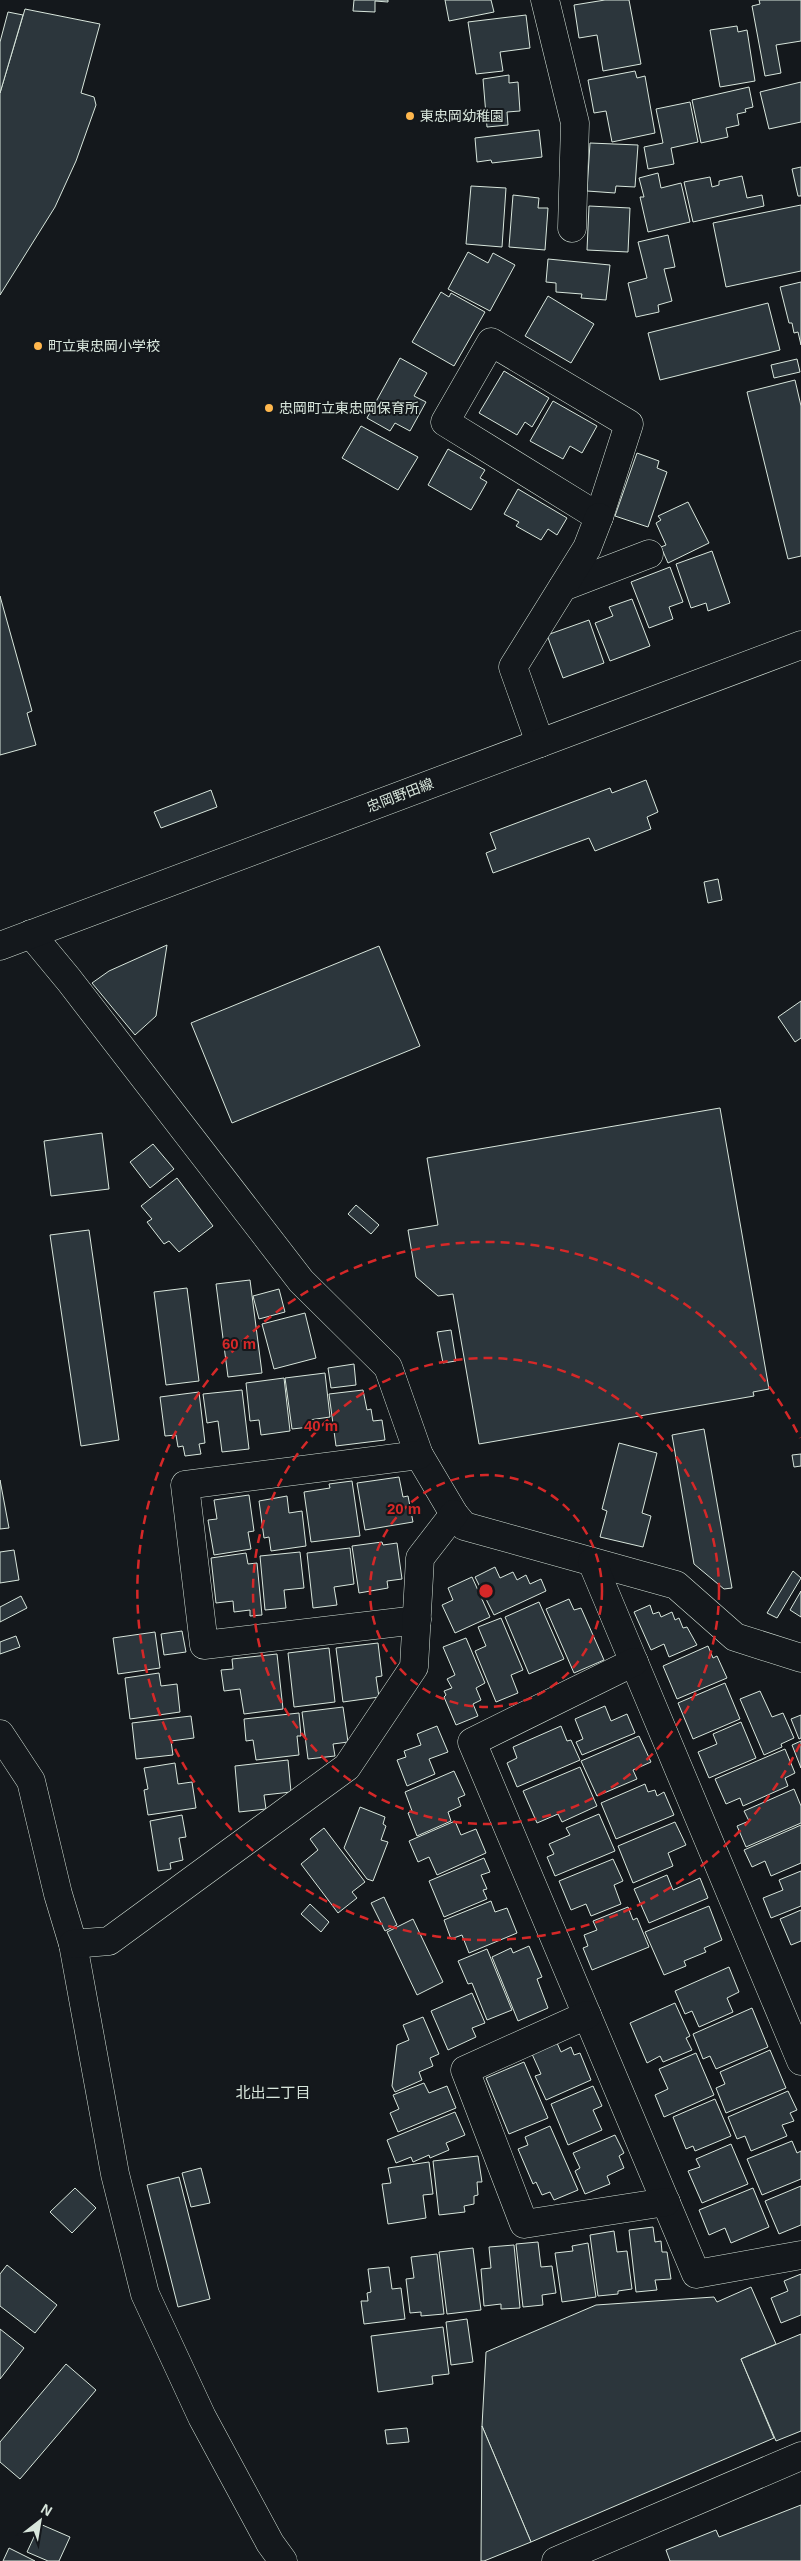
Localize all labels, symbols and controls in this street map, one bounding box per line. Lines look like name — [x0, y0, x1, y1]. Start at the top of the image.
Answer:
place label: 東忠岡幼稚園 — [420, 108, 504, 124]
marker: 東忠岡幼稚園 — [404, 110, 416, 122]
place label: 町立東忠岡小学校 — [48, 338, 160, 354]
marker: 町立東忠岡小学校 — [32, 340, 44, 352]
place label: 忠岡町立東忠岡保育所 — [279, 400, 419, 416]
marker: 忠岡町立東忠岡保育所 — [263, 402, 275, 414]
street label: 忠岡野田線 — [364, 775, 436, 815]
text: 60 m — [222, 1335, 256, 1352]
text: 40 m — [304, 1417, 338, 1434]
text: 20 m — [387, 1500, 421, 1517]
centre of rings — [477, 1582, 495, 1600]
district label: 北出二丁目 — [235, 2084, 311, 2101]
north arrow — [15, 2496, 65, 2546]
text: N — [38, 2500, 55, 2519]

